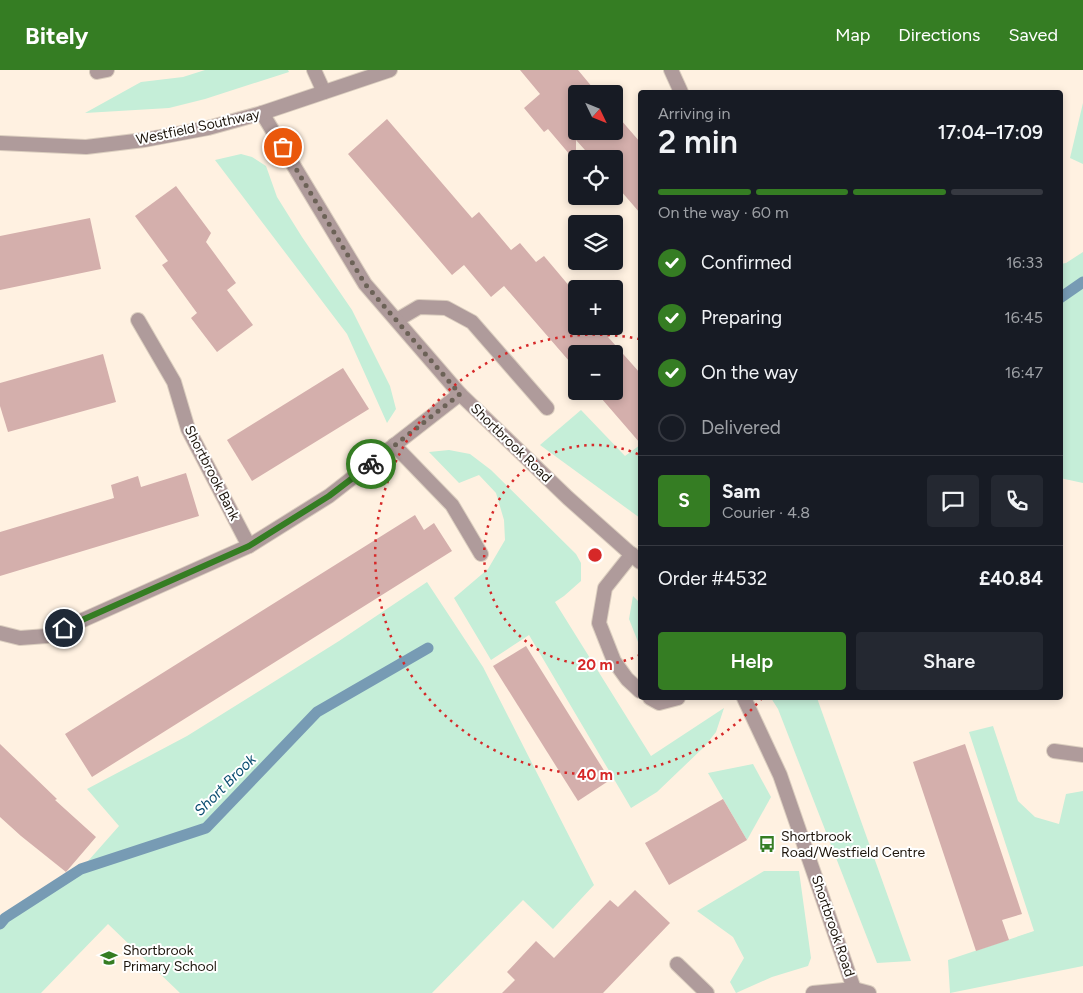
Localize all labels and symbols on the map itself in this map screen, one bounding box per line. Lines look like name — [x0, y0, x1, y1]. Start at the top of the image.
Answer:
north arrow — [568, 85, 622, 140]
street label: Westfield Southway — [135, 105, 262, 148]
pin — [262, 126, 304, 168]
street label: Shortbrook Road — [467, 400, 555, 486]
street label: Shortbrook Bank — [181, 423, 243, 523]
courier — [346, 439, 396, 489]
centre of rings — [586, 546, 604, 564]
pin — [43, 607, 85, 649]
text: 20 m — [577, 656, 613, 674]
water label: Short Brook — [190, 750, 260, 820]
text: 40 m — [577, 766, 613, 784]
place label: Shortbrook Road/Westfield Centre — [781, 828, 925, 861]
bus stop icon: Shortbrook Road/Westfield Centre — [757, 834, 777, 854]
street label: Shortbrook Road — [808, 873, 858, 979]
place label: Shortbrook Primary School — [123, 942, 217, 975]
school or university icon: Shortbrook Primary School — [99, 948, 119, 968]

